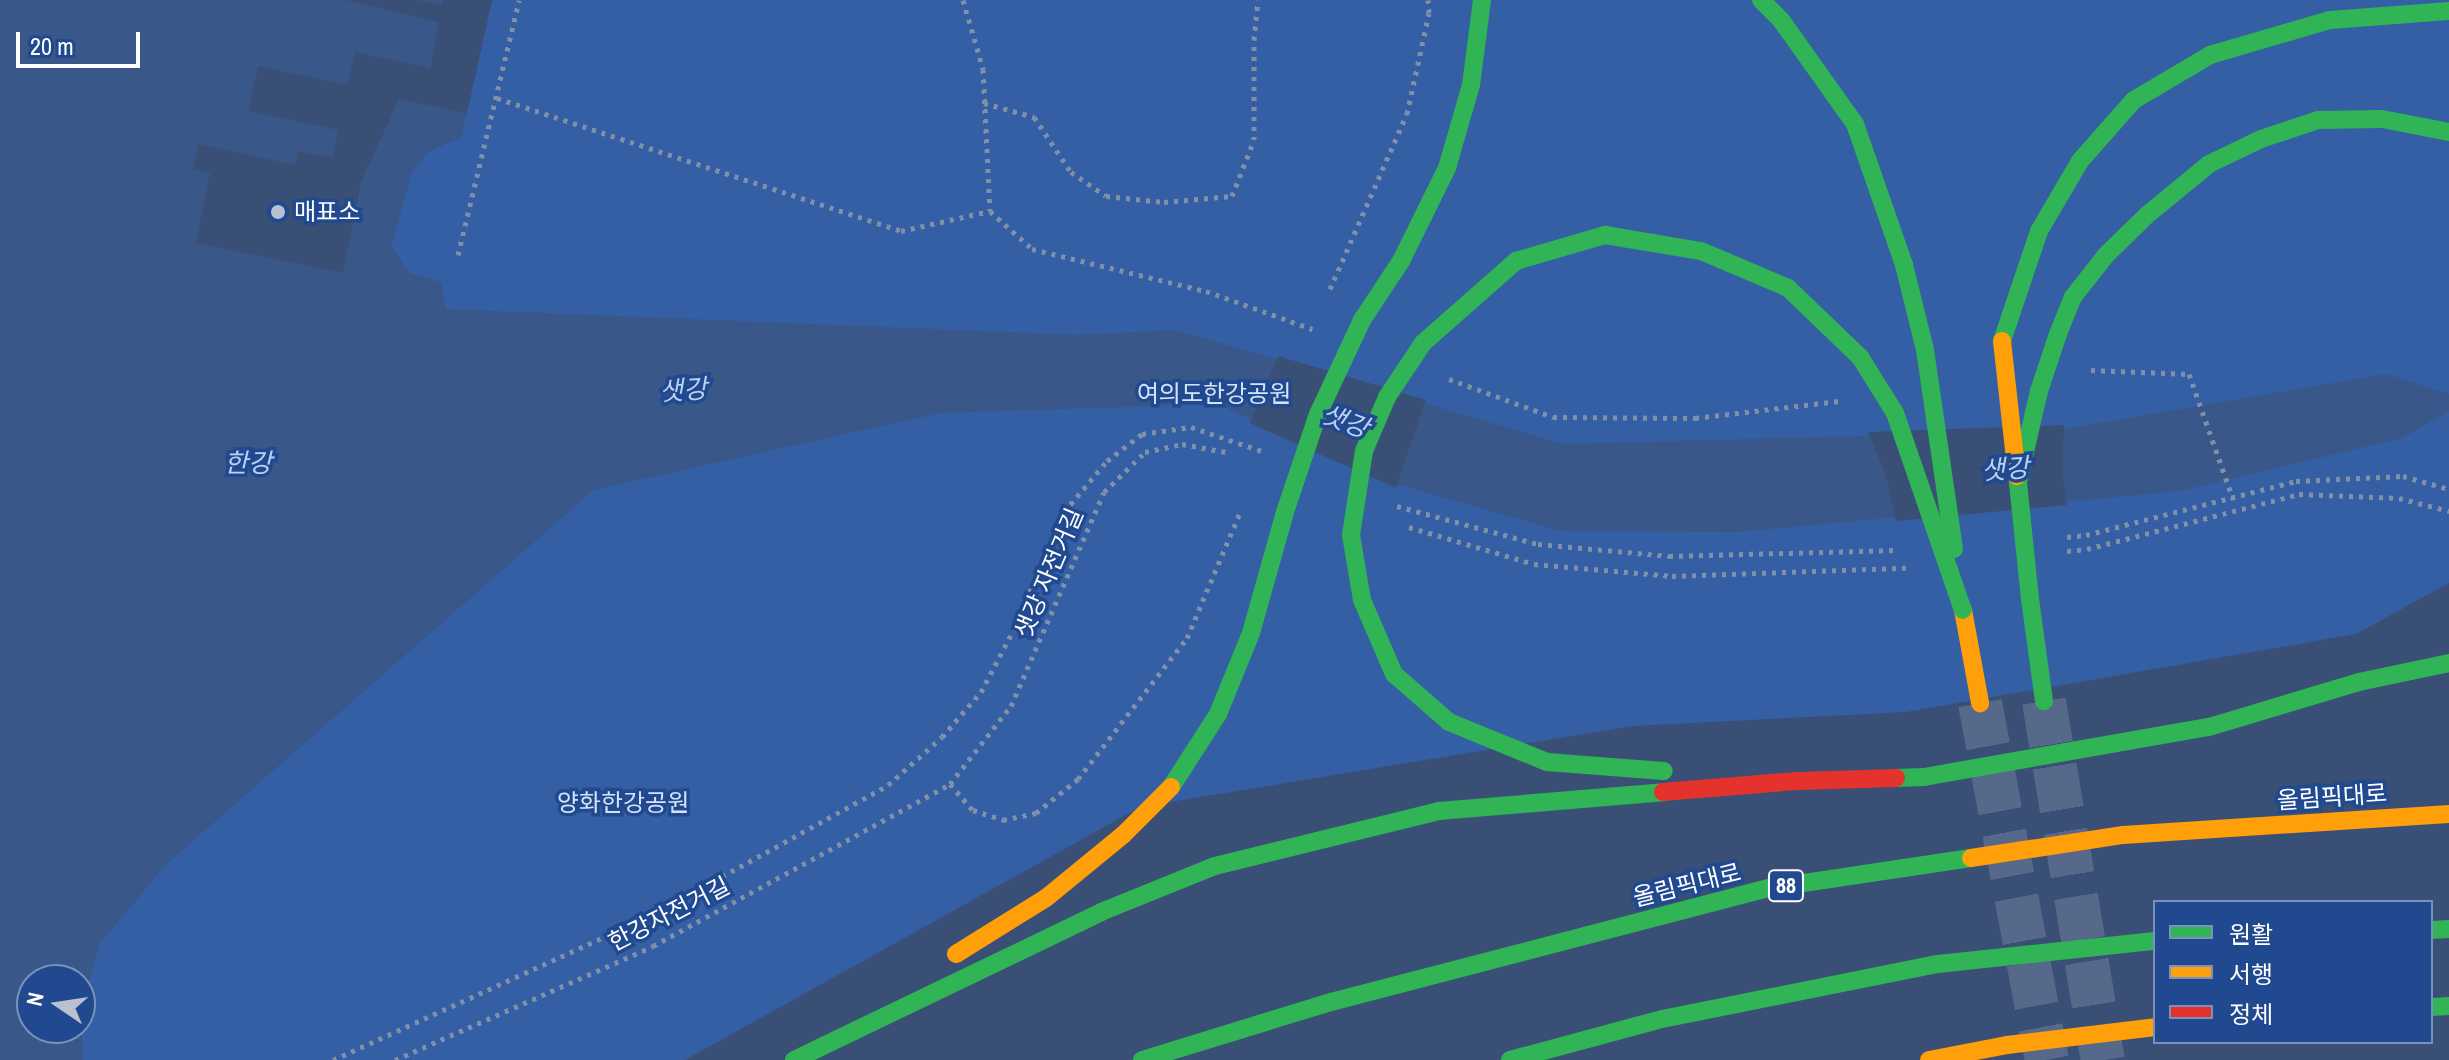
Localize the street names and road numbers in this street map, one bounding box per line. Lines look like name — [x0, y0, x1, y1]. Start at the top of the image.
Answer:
street label: 샛강 자전거길 — [1009, 504, 1089, 642]
street label: 올림픽대로 — [2276, 779, 2388, 815]
street label: 올림픽대로 — [1630, 858, 1744, 912]
road number: 88 — [1766, 868, 1806, 904]
street label: 한강자전거길 — [603, 871, 735, 957]

